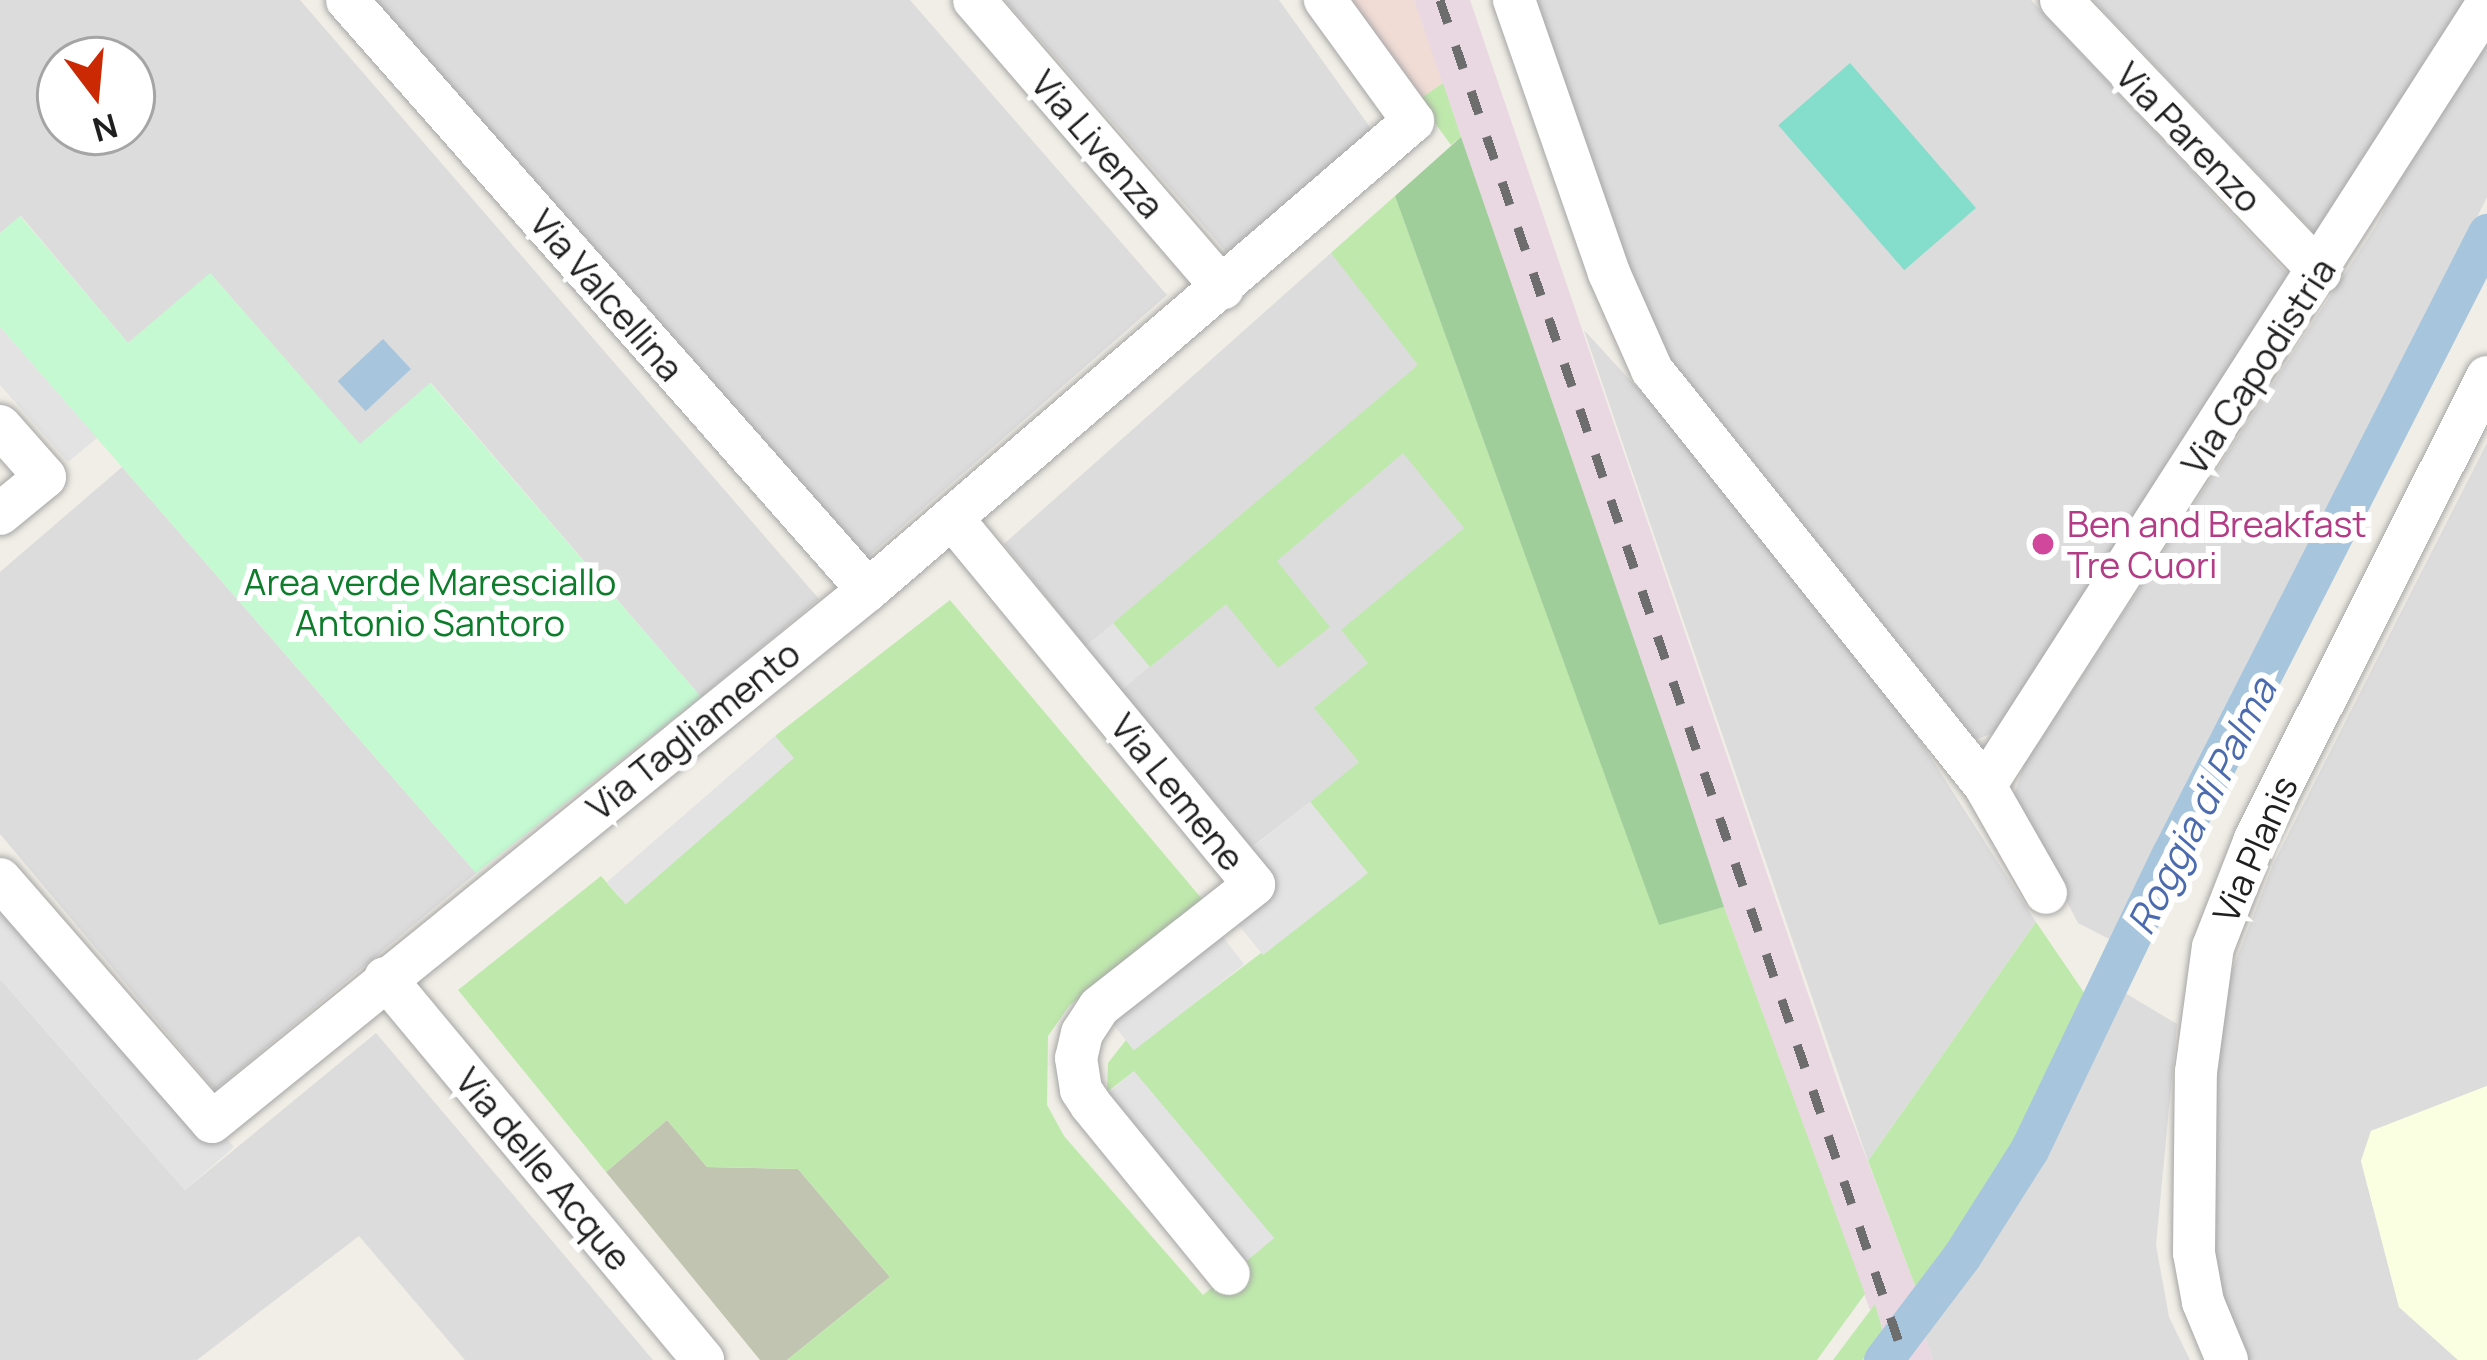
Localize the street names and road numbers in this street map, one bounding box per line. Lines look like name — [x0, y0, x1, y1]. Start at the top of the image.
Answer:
street label: Via Parenzo — [2107, 53, 2271, 221]
street label: Via Livenza — [1022, 62, 1174, 226]
street label: Via Valcellina — [521, 201, 693, 389]
street label: Via Capodistria — [2172, 250, 2344, 482]
street label: Via Tagliamento — [578, 631, 808, 829]
street label: Via Lemene — [1102, 705, 1254, 879]
street label: Via Planis — [2204, 769, 2306, 929]
street label: Via delle Acque — [447, 1059, 641, 1279]

